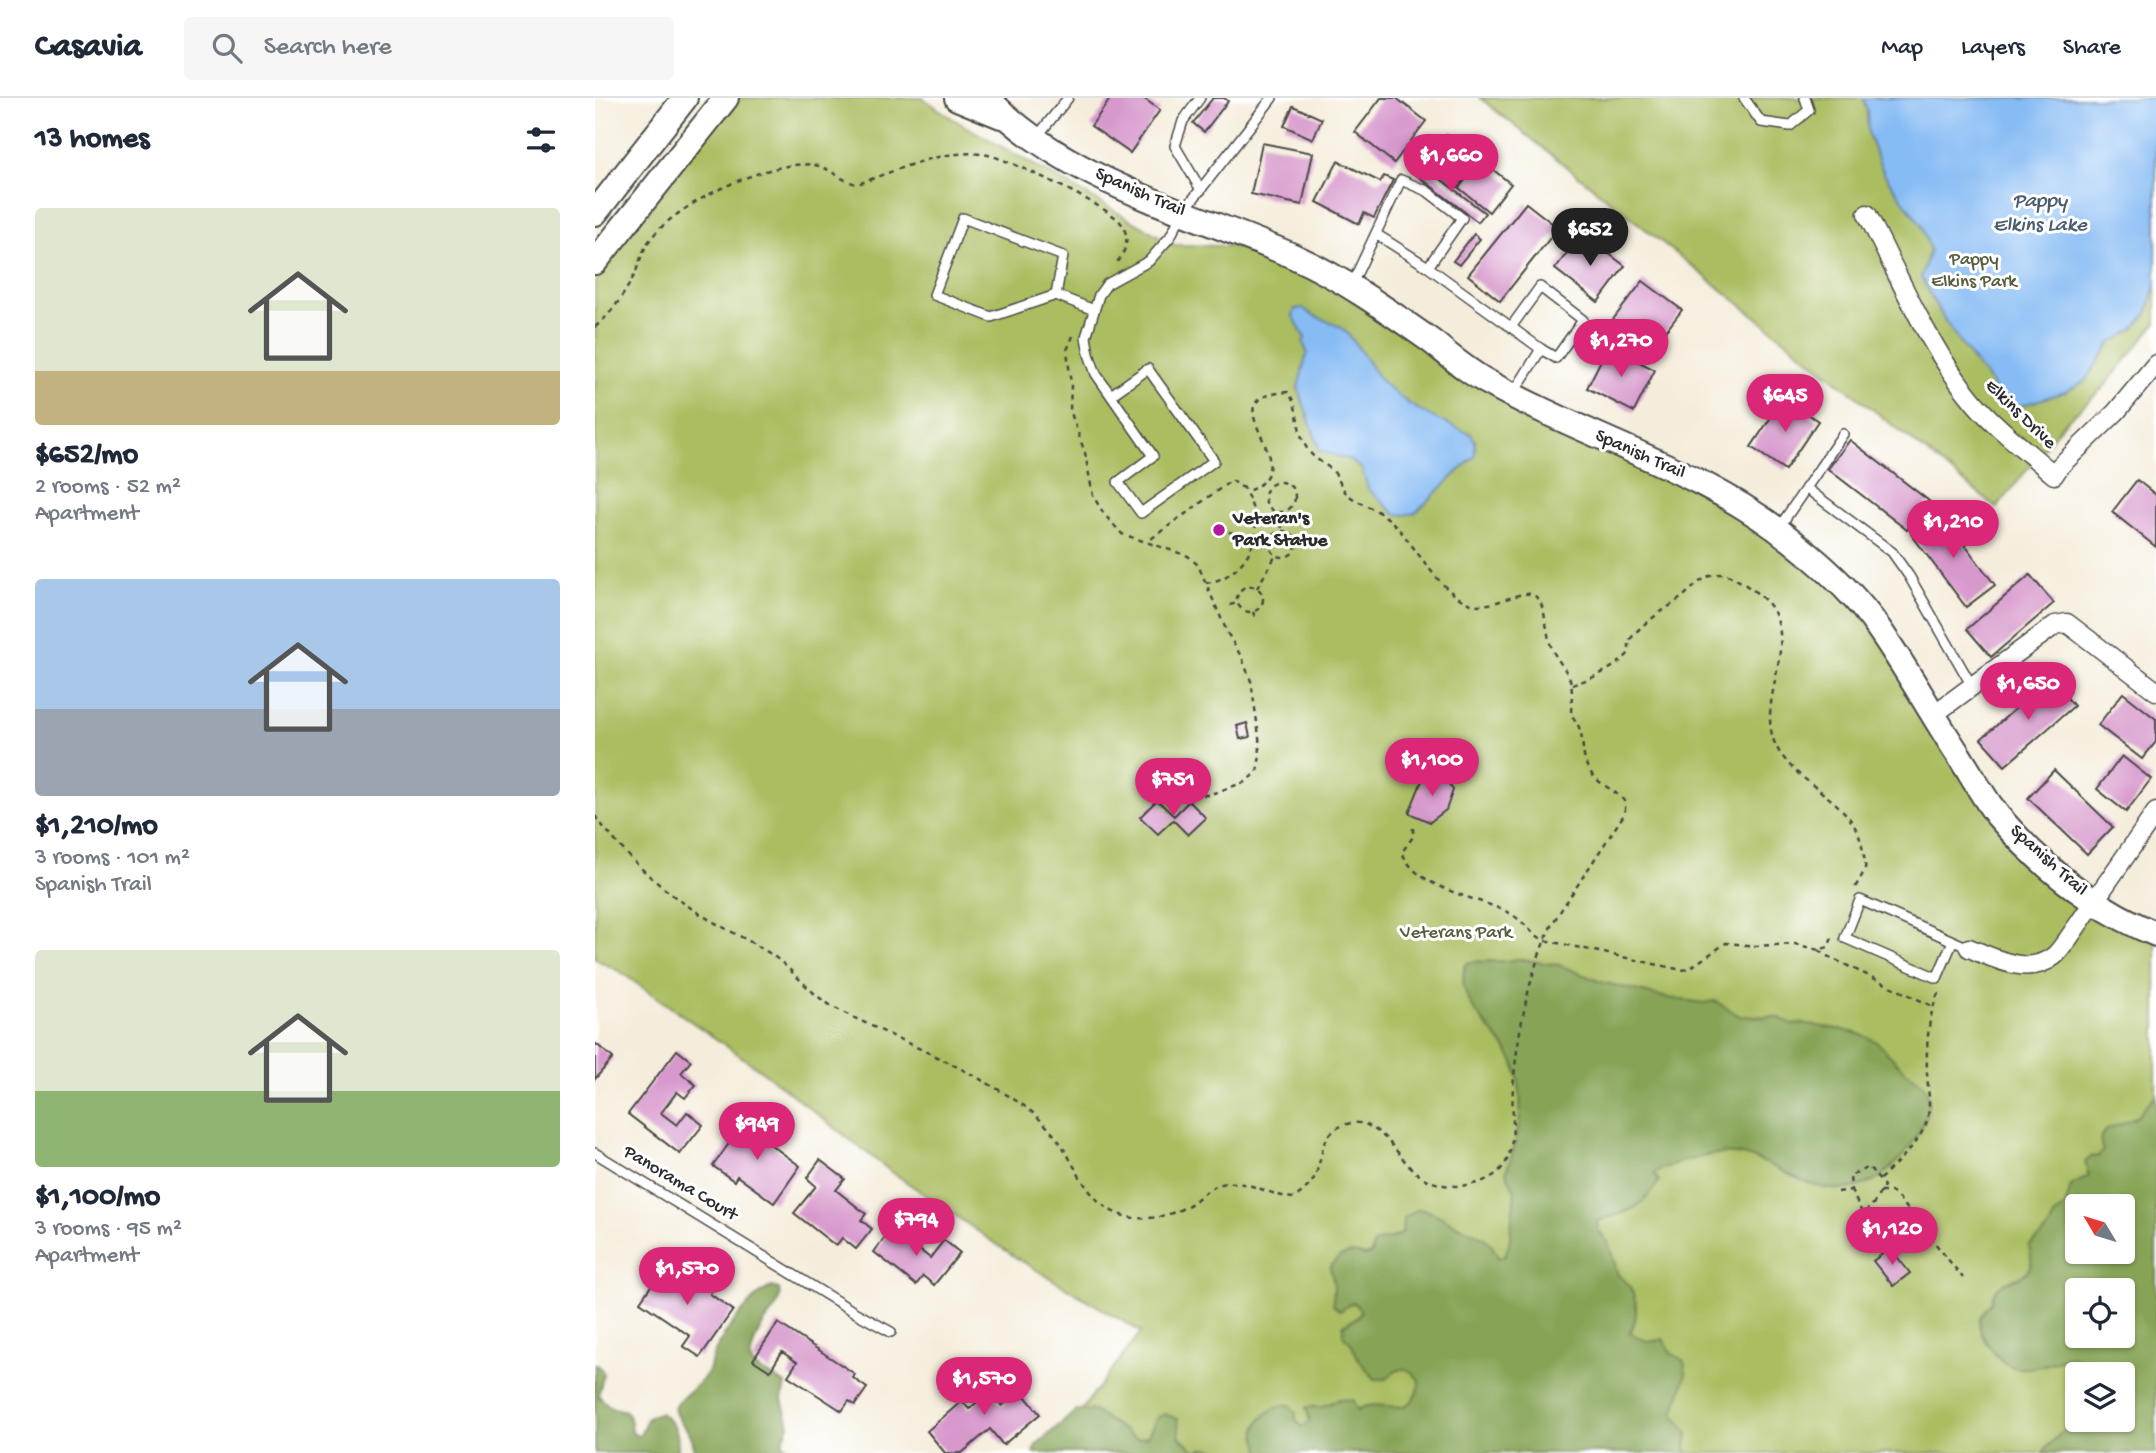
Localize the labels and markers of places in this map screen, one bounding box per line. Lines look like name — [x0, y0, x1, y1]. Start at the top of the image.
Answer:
pin: $1,660 — [1394, 134, 1508, 194]
pin: $652 — [1549, 208, 1631, 268]
pin: $1,270 — [1564, 320, 1678, 379]
pin: $645 — [1744, 374, 1826, 434]
pin: $1,210 — [1896, 500, 2010, 560]
place label: Veteran's Park Statue — [1232, 508, 1329, 553]
marker: Veteran's Park Statue — [1211, 522, 1227, 538]
pin: $1,650 — [1971, 662, 2085, 722]
pin: $1,100 — [1375, 738, 1489, 798]
pin: $751 — [1132, 758, 1214, 818]
pin: $949 — [716, 1102, 798, 1162]
pin: $794 — [875, 1198, 957, 1258]
pin: $1,120 — [1835, 1208, 1949, 1267]
pin: $1,570 — [630, 1248, 744, 1307]
pin: $1,570 — [927, 1358, 1041, 1417]

